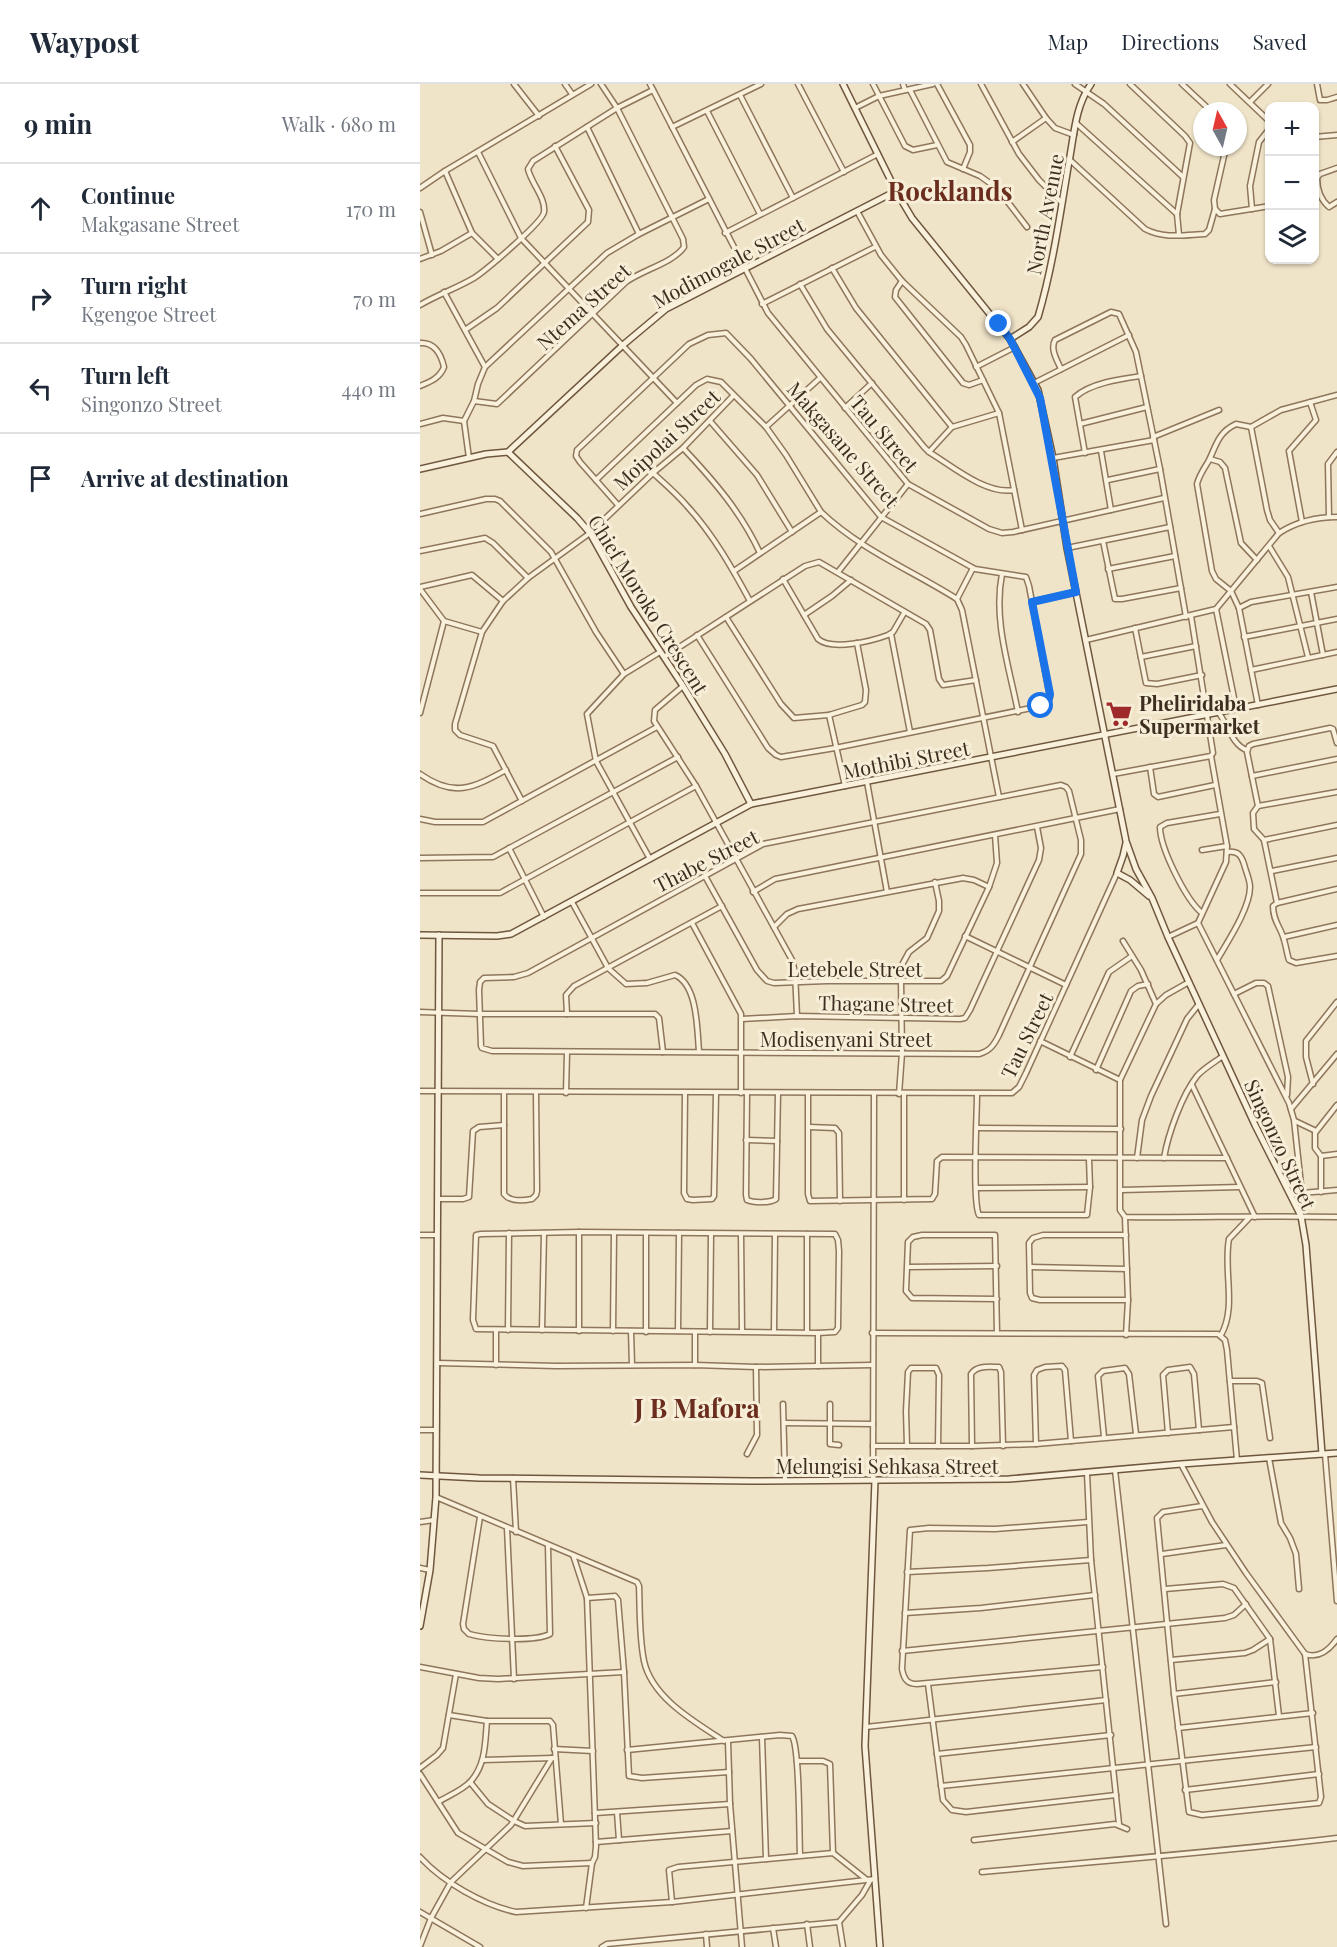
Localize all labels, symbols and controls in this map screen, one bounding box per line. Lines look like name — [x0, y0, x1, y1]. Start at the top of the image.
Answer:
text: Waypost — [30, 23, 139, 60]
text: Map — [1047, 27, 1088, 55]
text: Directions — [1121, 27, 1219, 55]
text: Saved — [1252, 27, 1307, 55]
north arrow — [1193, 102, 1247, 156]
map controls — [1265, 102, 1319, 264]
button: + — [1265, 102, 1319, 156]
text: 9 min — [24, 106, 92, 141]
text: Walk · 680 m — [282, 110, 396, 137]
street label: North Avenue — [1019, 151, 1069, 277]
button: − — [1265, 156, 1319, 210]
district label: Rocklands — [887, 173, 1013, 208]
text: Continue — [81, 180, 175, 210]
icon: ahead — [24, 192, 57, 225]
text: 170 m — [346, 195, 396, 222]
text: Makgasane Street — [81, 210, 239, 237]
street label: Modimogale Street — [647, 210, 810, 314]
button: layers — [1265, 210, 1319, 264]
street label: Ntema Street — [530, 256, 636, 355]
text: Turn right — [81, 270, 187, 300]
icon: right — [24, 282, 57, 315]
text: 70 m — [353, 285, 396, 312]
text: Kgengoe Street — [81, 300, 216, 327]
route end — [985, 310, 1011, 336]
text: Turn left — [81, 360, 170, 390]
icon: left — [24, 372, 57, 405]
text: 440 m — [342, 375, 396, 402]
street label: Makgasane Street — [782, 375, 907, 513]
street label: Moipolai Street — [607, 382, 726, 495]
street label: Tau Street — [845, 389, 926, 478]
text: Singonzo Street — [81, 390, 222, 417]
icon: arrive — [24, 462, 57, 495]
text: Arrive at destination — [81, 463, 289, 493]
street label: Chief Moroko Crescent — [583, 509, 716, 700]
place label: Pheliridaba Supermarket — [1139, 689, 1261, 739]
route start — [1027, 692, 1053, 718]
supermarket icon: Pheliridaba Supermarket — [1104, 699, 1134, 729]
street label: Mothibi Street — [840, 733, 973, 785]
street label: Thabe Street — [649, 822, 764, 898]
street label: Letebele Street — [788, 955, 923, 982]
street label: Tau Street — [994, 987, 1059, 1082]
street label: Thagane Street — [818, 988, 955, 1018]
street label: Modisenyani Street — [760, 1025, 933, 1052]
street label: Singonzo Street — [1239, 1074, 1323, 1214]
district label: J B Mafora — [633, 1390, 760, 1425]
street label: Melungisi Sehkasa Street — [775, 1452, 1000, 1479]

